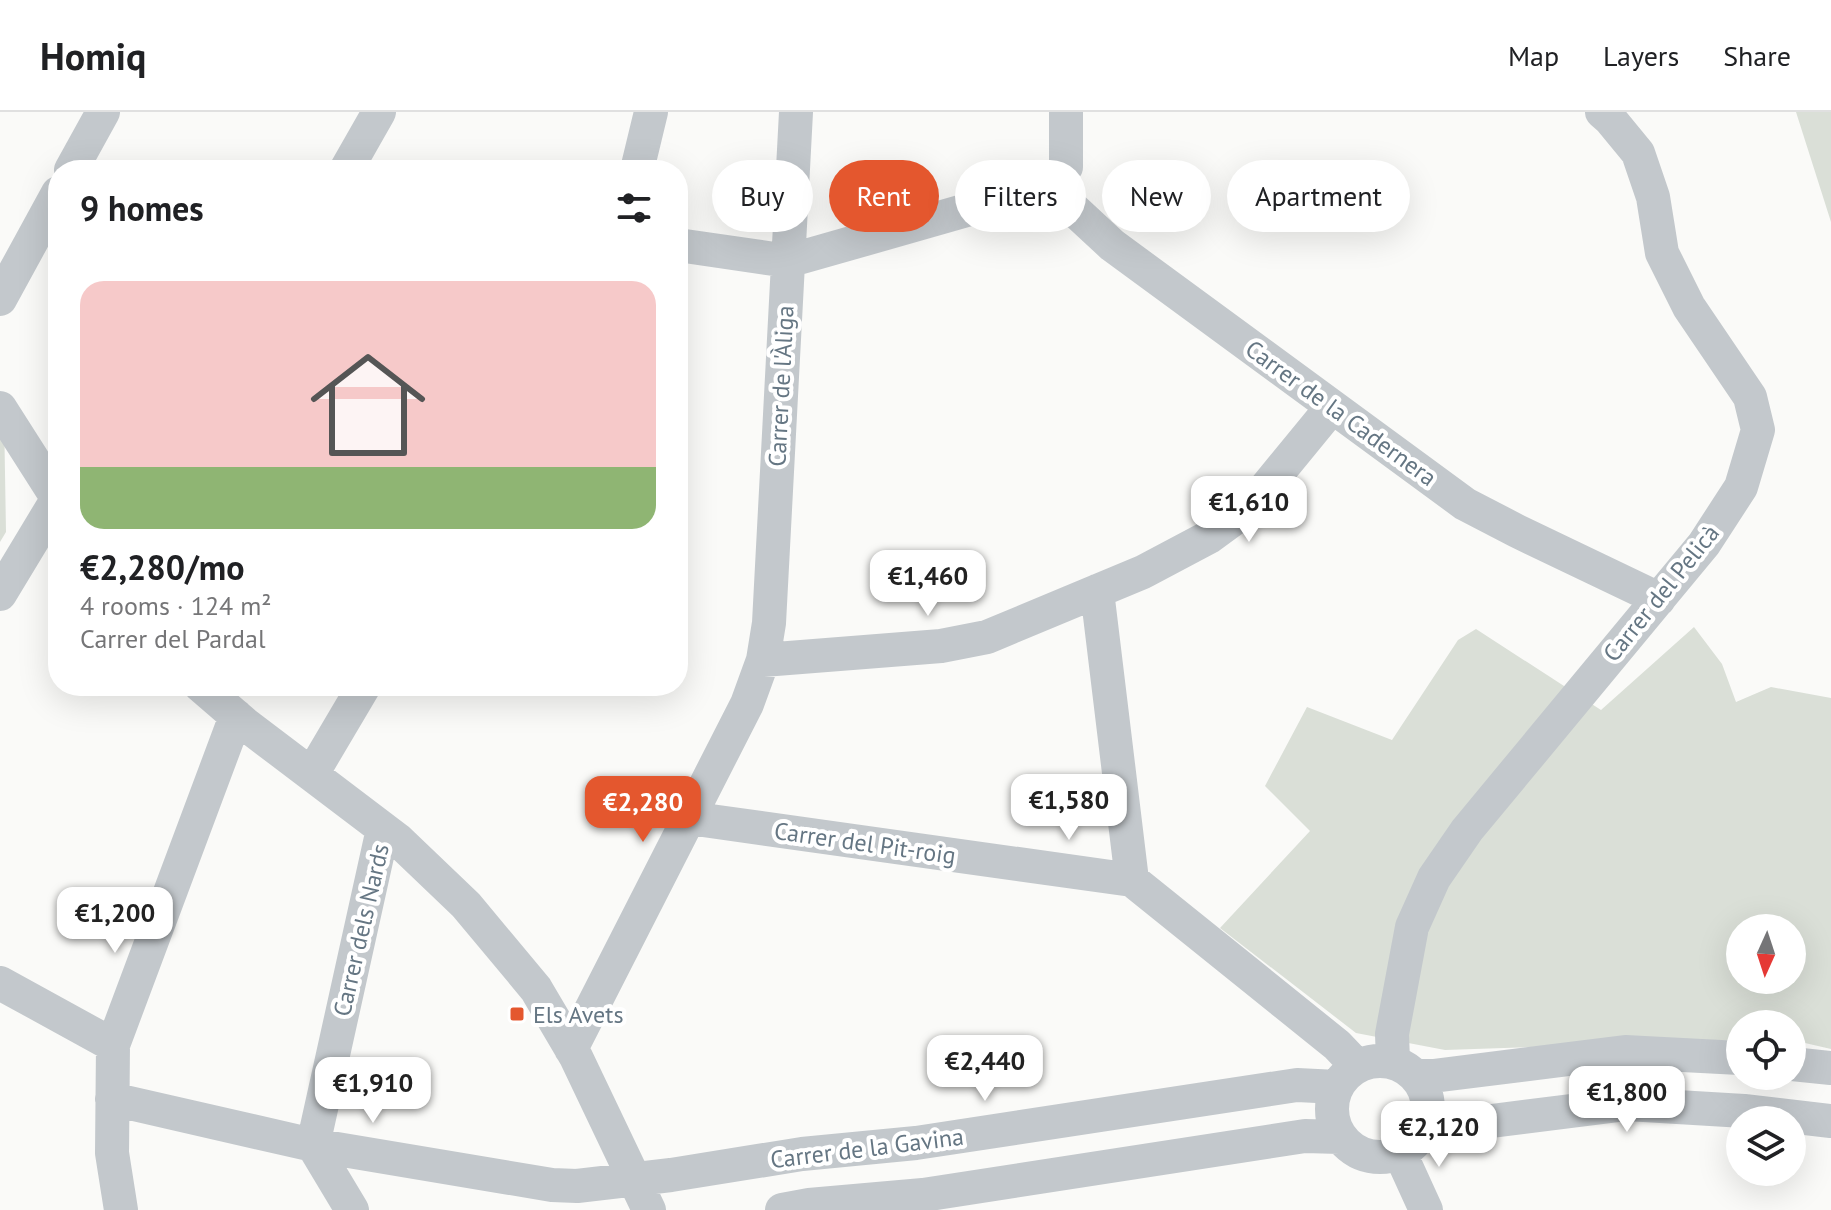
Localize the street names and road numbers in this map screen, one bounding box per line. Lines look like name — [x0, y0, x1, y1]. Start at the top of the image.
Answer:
street label: Carrer de l'Àliga — [761, 305, 801, 467]
street label: Carrer de la Cadernera — [1239, 333, 1443, 493]
street label: Carrer del Pelicà — [1596, 518, 1726, 668]
street label: Carrer del Pit-roig — [772, 815, 958, 871]
street label: Carrer dels Nards — [326, 841, 396, 1019]
street label: Carrer de la Gavina — [768, 1121, 966, 1175]

